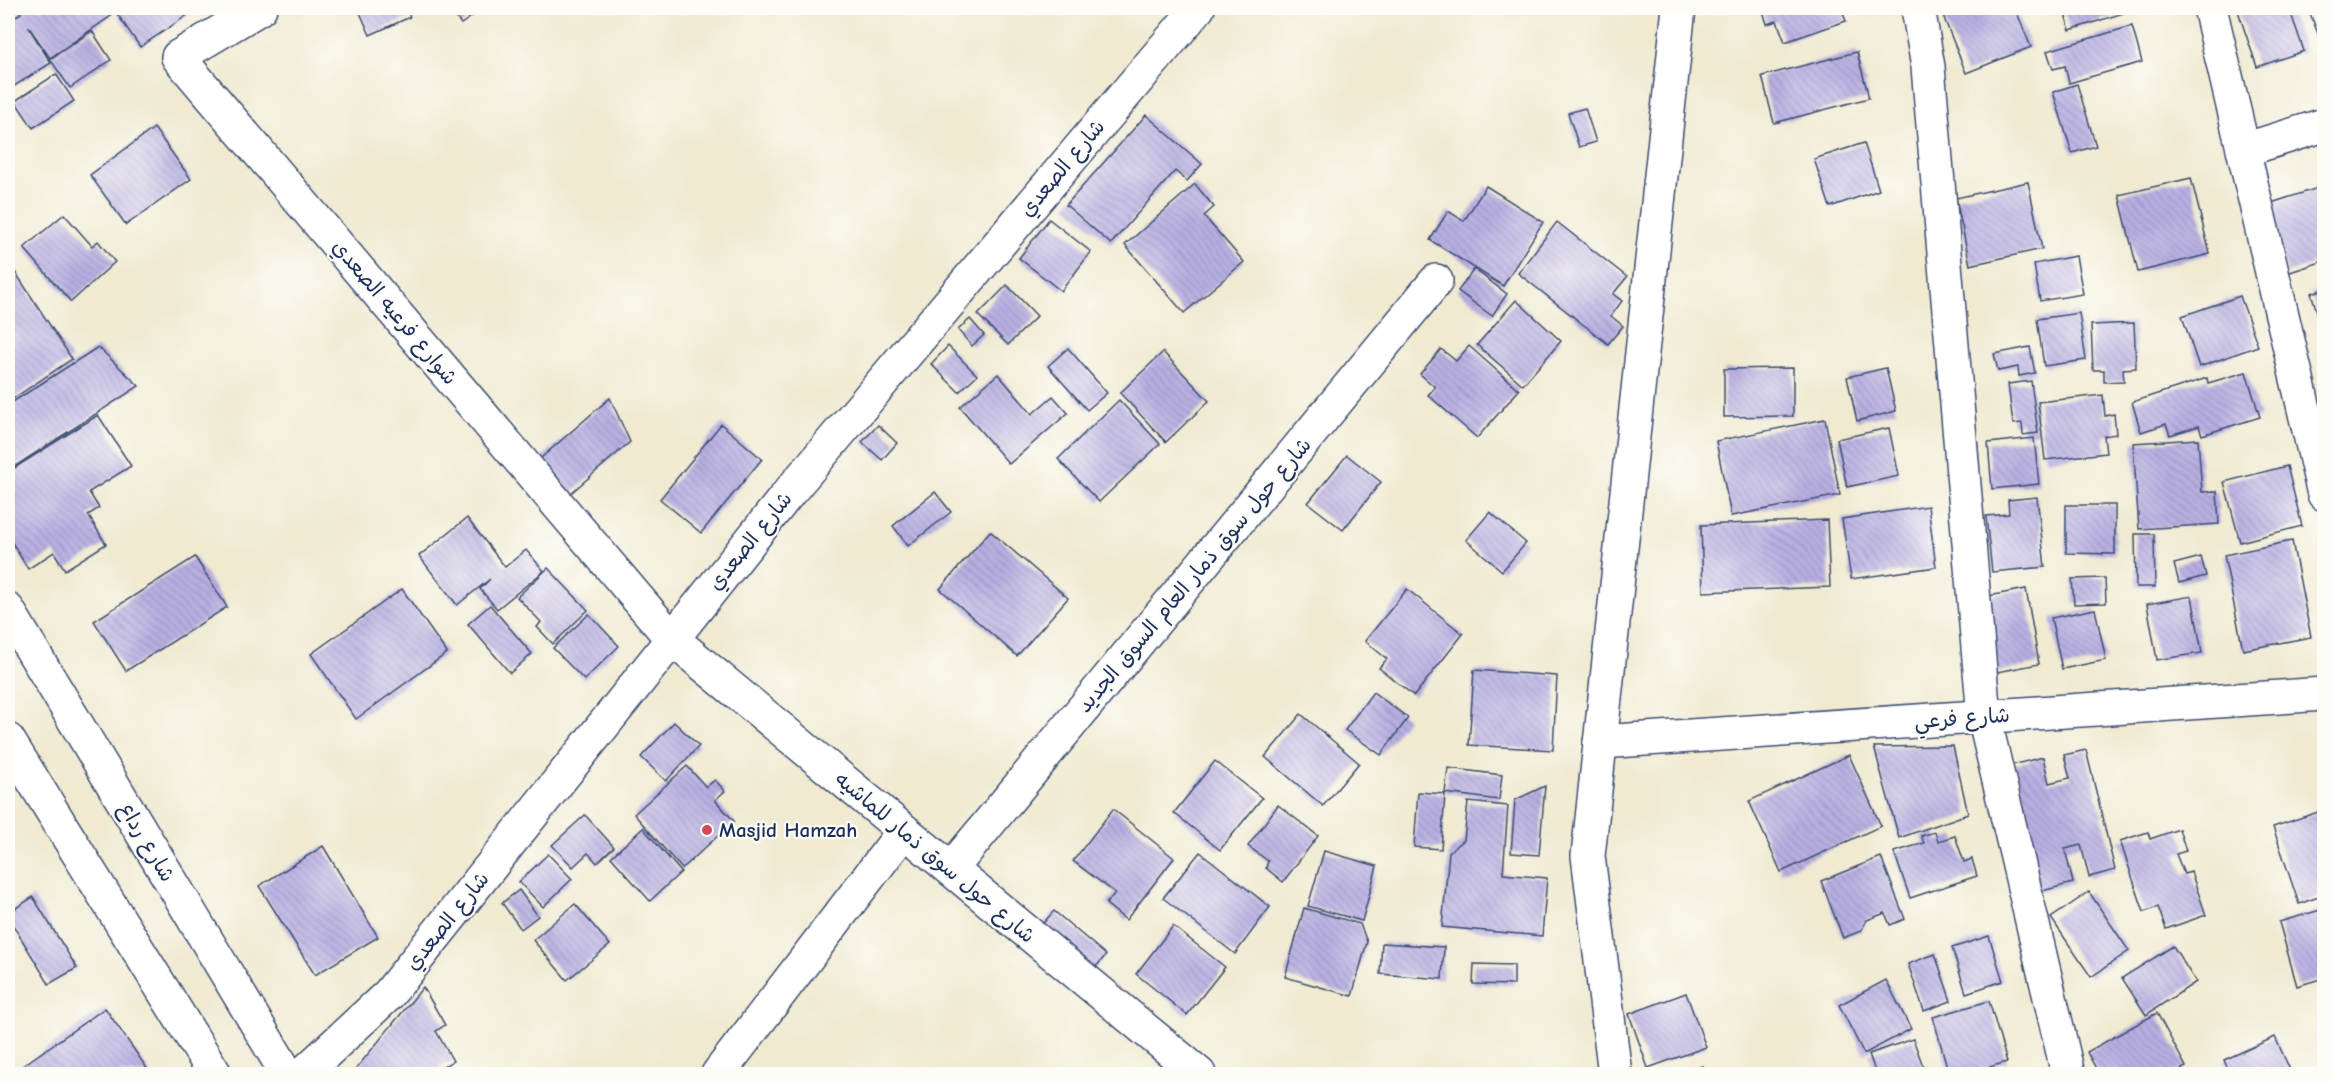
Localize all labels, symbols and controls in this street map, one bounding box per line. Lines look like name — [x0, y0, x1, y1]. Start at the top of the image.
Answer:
street label: شارع الصعدي — [1014, 114, 1112, 223]
street label: شوارع فرعيه الصعدي — [325, 235, 463, 391]
street label: شارع حول سوق ذمار العام السوق الجديد — [1072, 433, 1319, 720]
street label: شارع الصعدي — [703, 487, 799, 597]
street label: شارع فرعي — [1913, 703, 2011, 740]
street label: شارع حول سوق ذمار للماشيه — [828, 766, 1040, 950]
street label: شارع رداع — [111, 798, 180, 887]
place label: Masjid Hamzah — [719, 818, 857, 842]
marker: Masjid Hamzah — [700, 823, 714, 837]
street label: شارع الصعدي — [400, 867, 496, 977]

